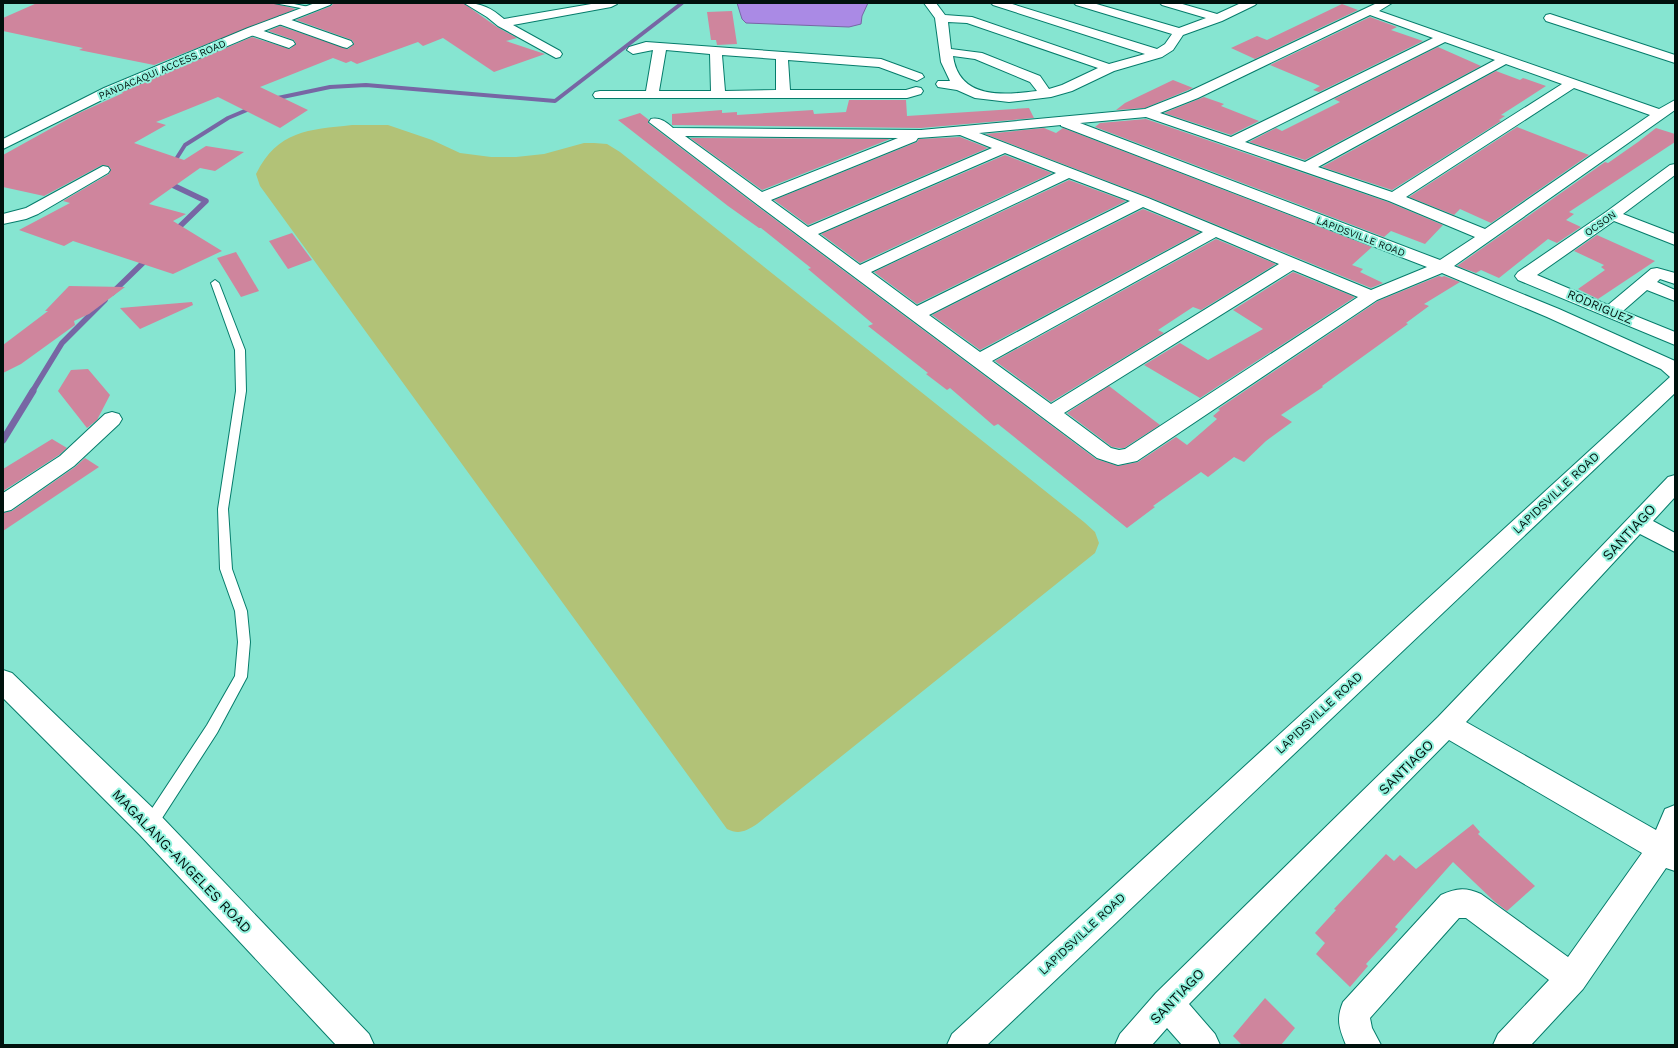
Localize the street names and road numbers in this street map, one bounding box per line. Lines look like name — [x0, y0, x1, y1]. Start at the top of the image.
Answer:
street label: PANDACAQUI ACCESS ROAD — [97, 38, 227, 101]
street label: OCSON — [1583, 209, 1618, 238]
street label: LAPIDSVILLE ROAD — [1315, 214, 1407, 258]
street label: RODRIGUEZ — [1565, 287, 1635, 327]
street label: LAPIDSVILLE ROAD — [1510, 449, 1602, 537]
street label: SANTIAGO — [1599, 501, 1659, 563]
street label: LAPIDSVILLE ROAD — [1273, 669, 1365, 757]
street label: SANTIAGO — [1375, 736, 1437, 798]
street label: MAGALANG-ANGELES ROAD — [109, 786, 255, 936]
street label: LAPIDSVILLE ROAD — [1036, 890, 1128, 978]
street label: SANTIAGO — [1147, 965, 1207, 1027]

